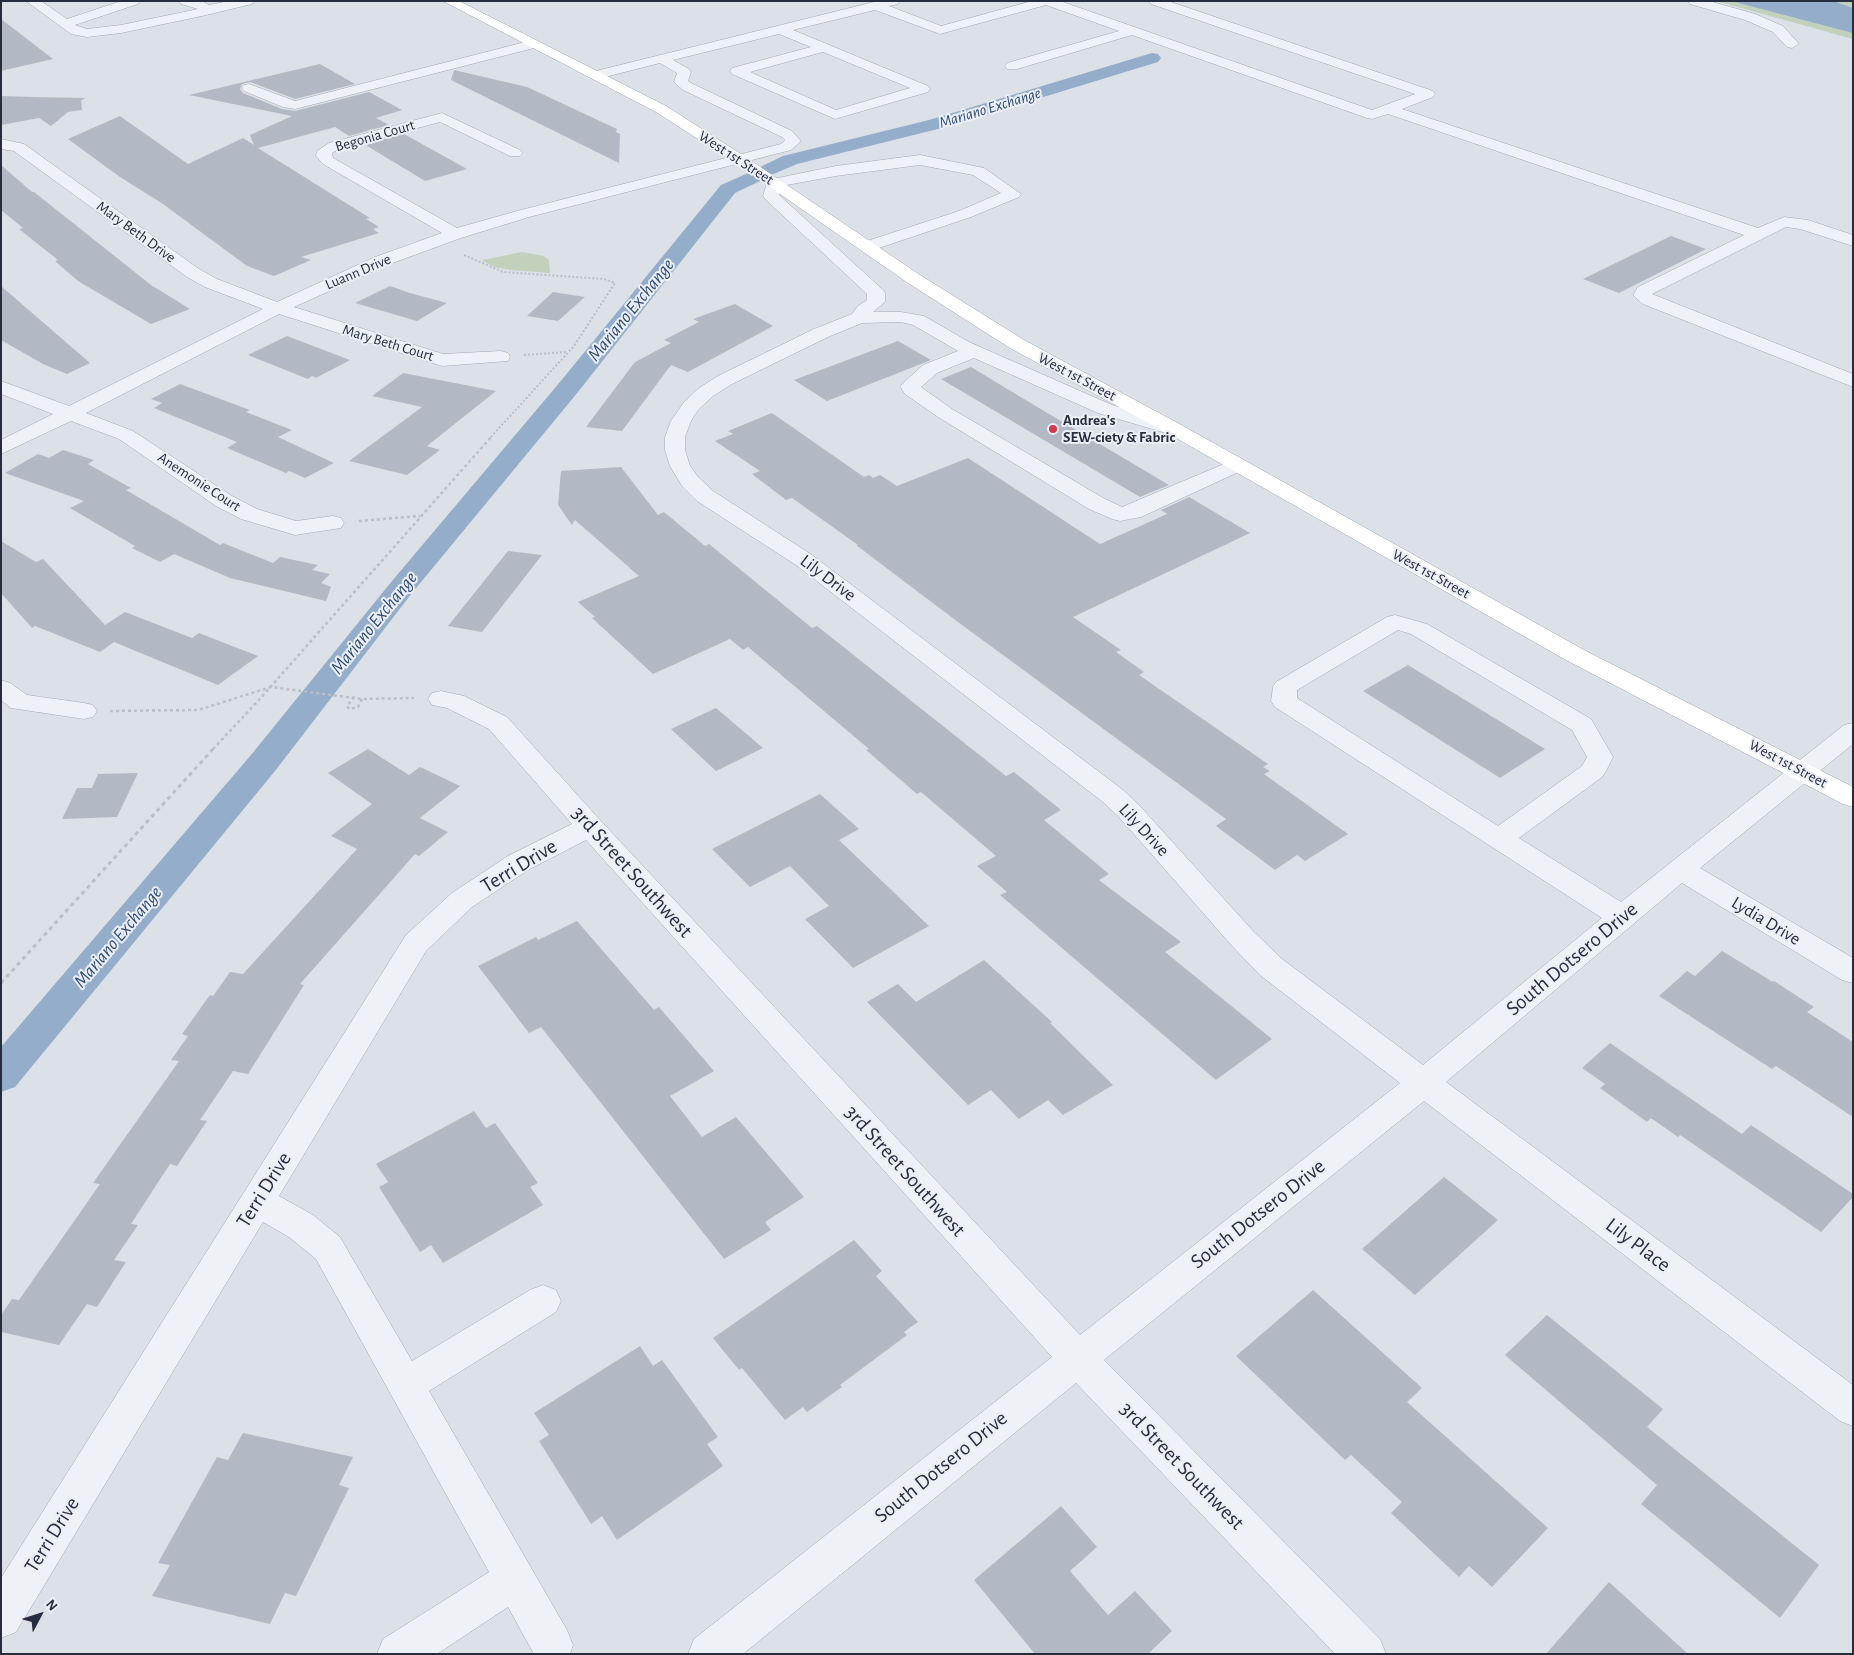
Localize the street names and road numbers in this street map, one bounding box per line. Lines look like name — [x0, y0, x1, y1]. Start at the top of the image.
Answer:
street label: Begonia Court — [333, 116, 417, 156]
street label: West 1st Street — [695, 127, 777, 189]
street label: Mary Beth Drive — [93, 197, 179, 267]
street label: Luann Drive — [322, 250, 394, 294]
street label: Mary Beth Court — [340, 321, 436, 365]
street label: West 1st Street — [1035, 349, 1119, 405]
street label: Anemonie Court — [154, 449, 244, 515]
street label: West 1st Street — [1389, 545, 1473, 603]
street label: Lily Drive — [796, 550, 860, 606]
street label: West 1st Street — [1746, 736, 1830, 792]
street label: Lily Drive — [1114, 799, 1174, 861]
street label: 3rd Street Southwest — [566, 801, 698, 943]
street label: Terri Drive — [476, 833, 562, 899]
street label: Lydia Drive — [1727, 892, 1805, 950]
street label: South Dotsero Drive — [1501, 897, 1643, 1021]
street label: 3rd Street Southwest — [839, 1100, 971, 1242]
street label: Terri Drive — [231, 1148, 297, 1232]
street label: South Dotsero Drive — [1186, 1154, 1330, 1274]
street label: Lily Place — [1600, 1212, 1676, 1278]
street label: 3rd Street Southwest — [1114, 1397, 1250, 1535]
street label: South Dotsero Drive — [869, 1406, 1013, 1528]
street label: Terri Drive — [19, 1493, 85, 1577]

